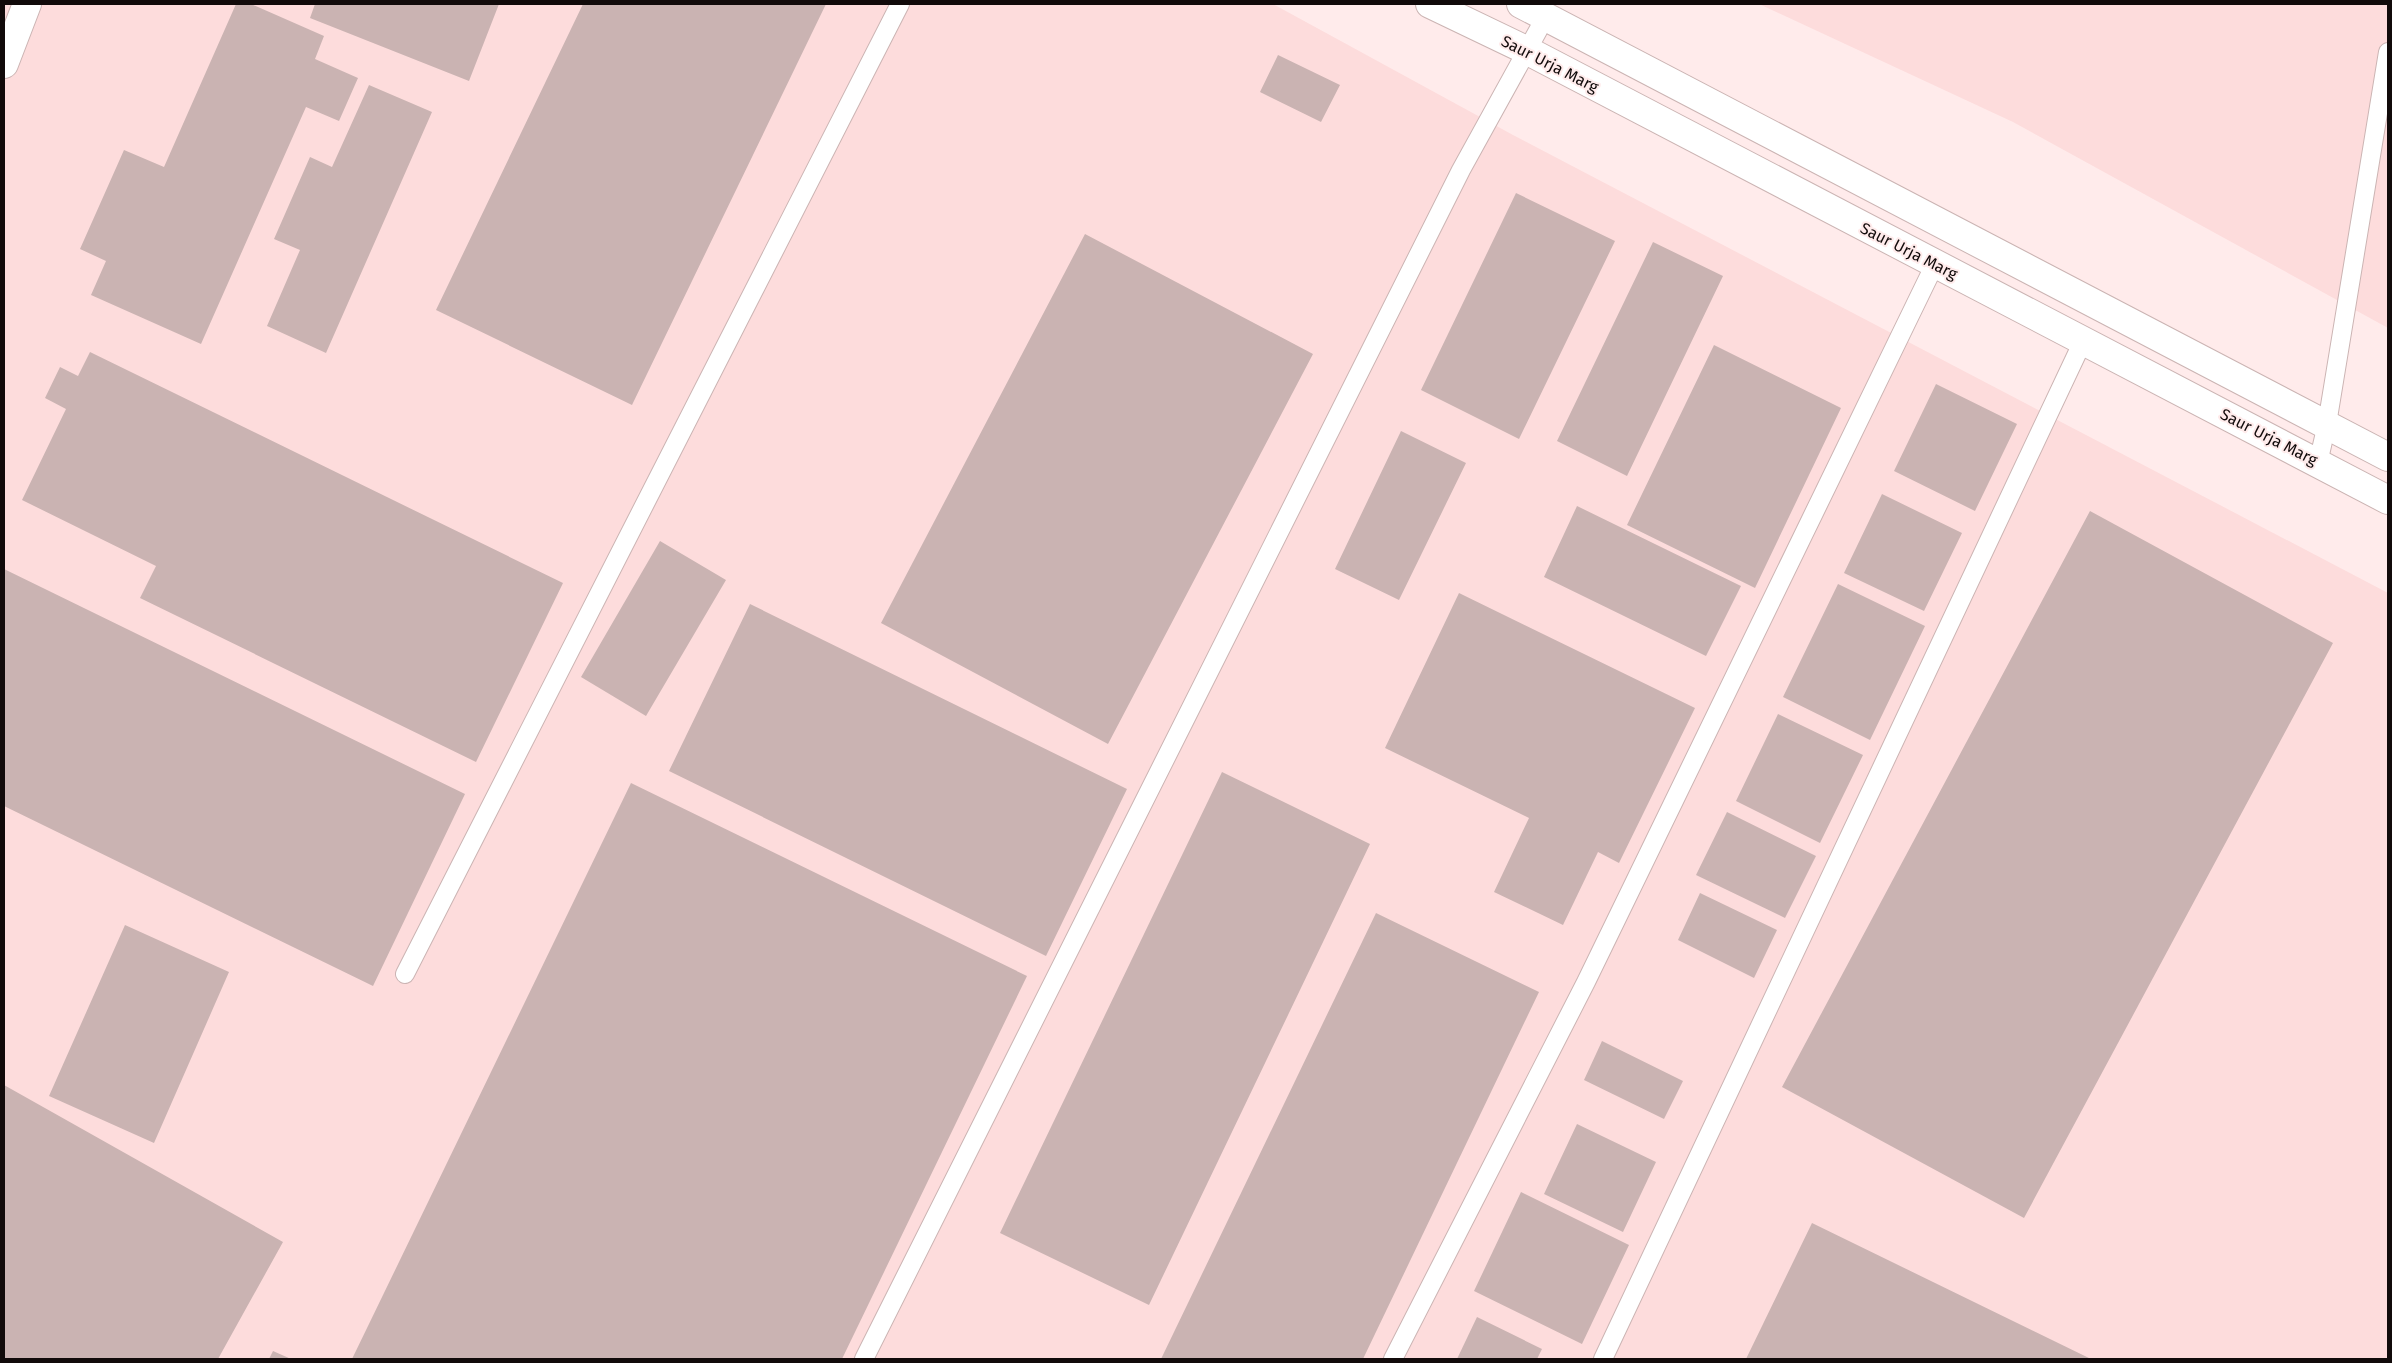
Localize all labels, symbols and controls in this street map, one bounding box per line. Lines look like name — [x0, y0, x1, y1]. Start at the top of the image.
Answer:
street label: Saur Urja Marg — [1498, 31, 1602, 97]
street label: Saur Urja Marg — [1857, 218, 1961, 284]
street label: Saur Urja Marg — [2217, 404, 2321, 470]

